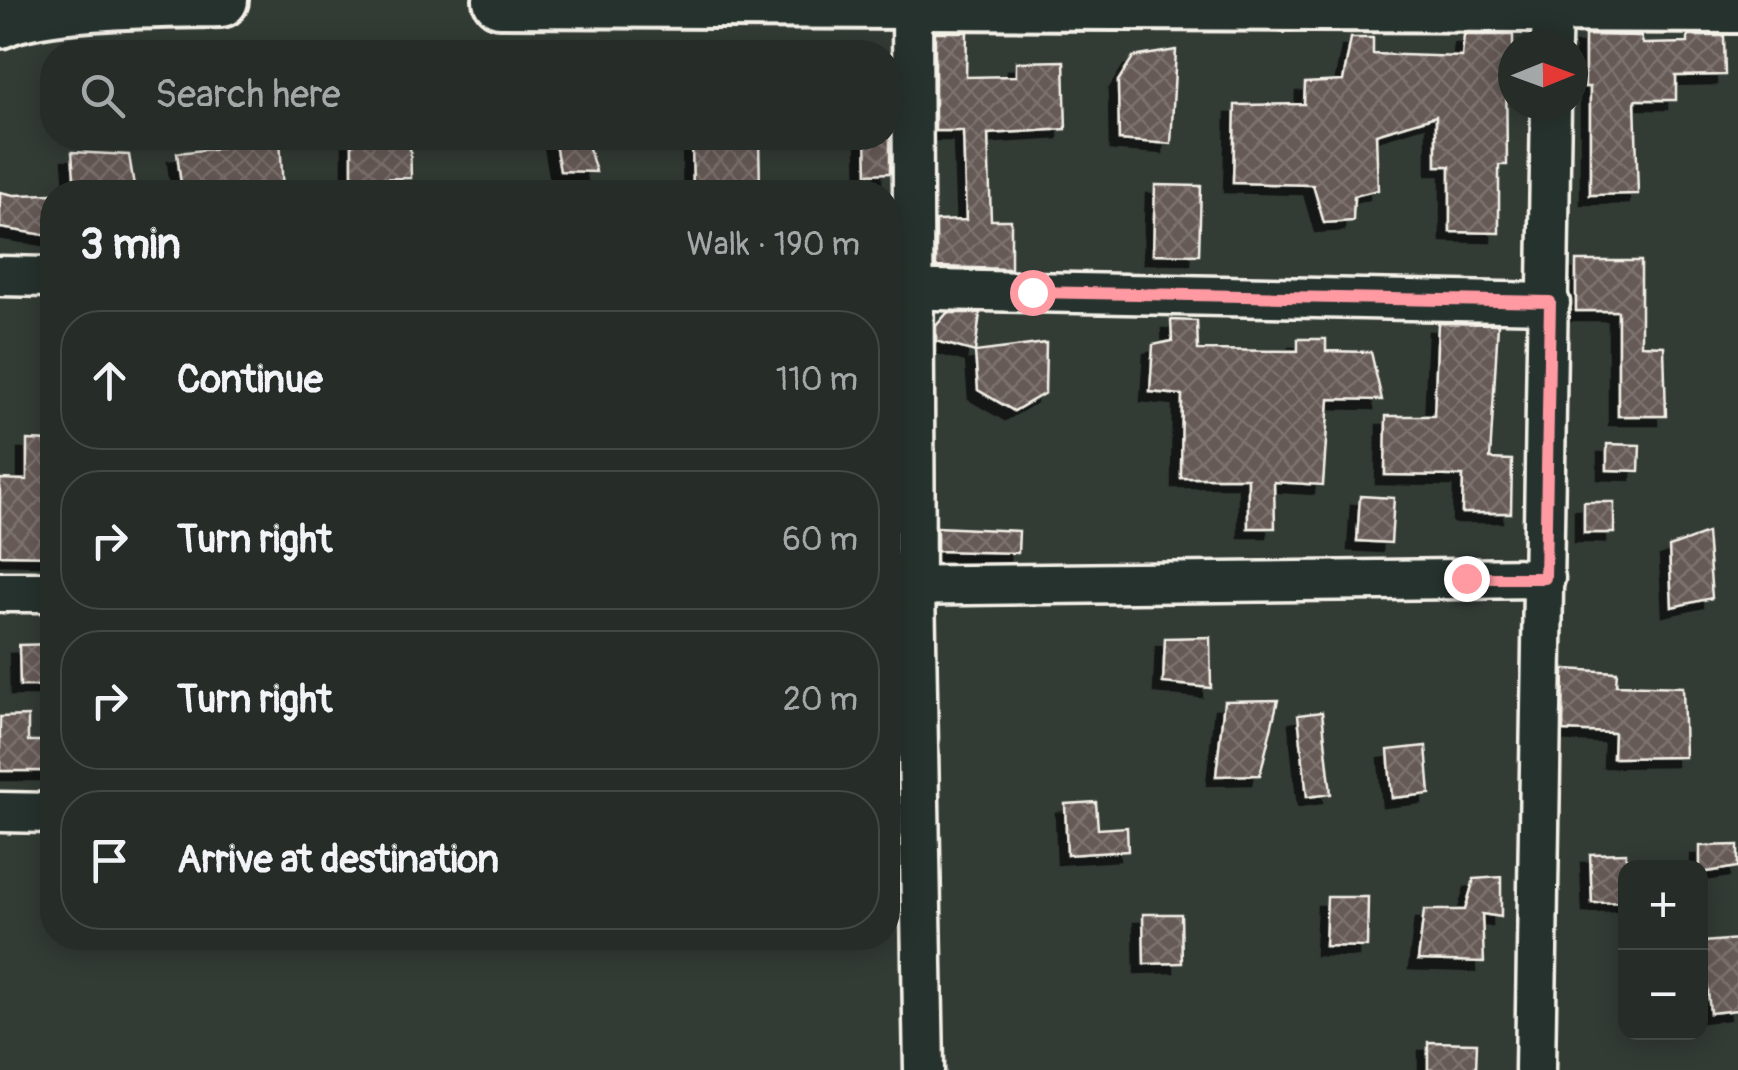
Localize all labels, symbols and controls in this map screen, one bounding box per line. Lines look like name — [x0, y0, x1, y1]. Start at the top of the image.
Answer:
north arrow — [1498, 30, 1588, 120]
search box — [40, 40, 900, 150]
icon: search — [75, 68, 130, 123]
text: Search here — [155, 71, 341, 119]
text: 3 min — [80, 219, 181, 271]
text: Walk · 190 m — [686, 225, 860, 265]
route start — [1010, 270, 1056, 316]
icon: ahead — [82, 353, 137, 408]
text: Continue — [177, 356, 323, 404]
text: 110 m — [776, 360, 858, 400]
icon: right — [82, 513, 137, 568]
text: Turn right — [177, 516, 332, 564]
text: 60 m — [782, 520, 858, 560]
route end — [1444, 556, 1490, 602]
icon: right — [82, 673, 137, 728]
text: Turn right — [177, 676, 332, 724]
text: 20 m — [783, 680, 858, 720]
icon: arrive — [82, 833, 137, 888]
text: Arrive at destination — [177, 836, 499, 884]
map controls — [1618, 860, 1708, 1040]
button: + — [1618, 860, 1708, 950]
button: − — [1618, 950, 1708, 1040]

